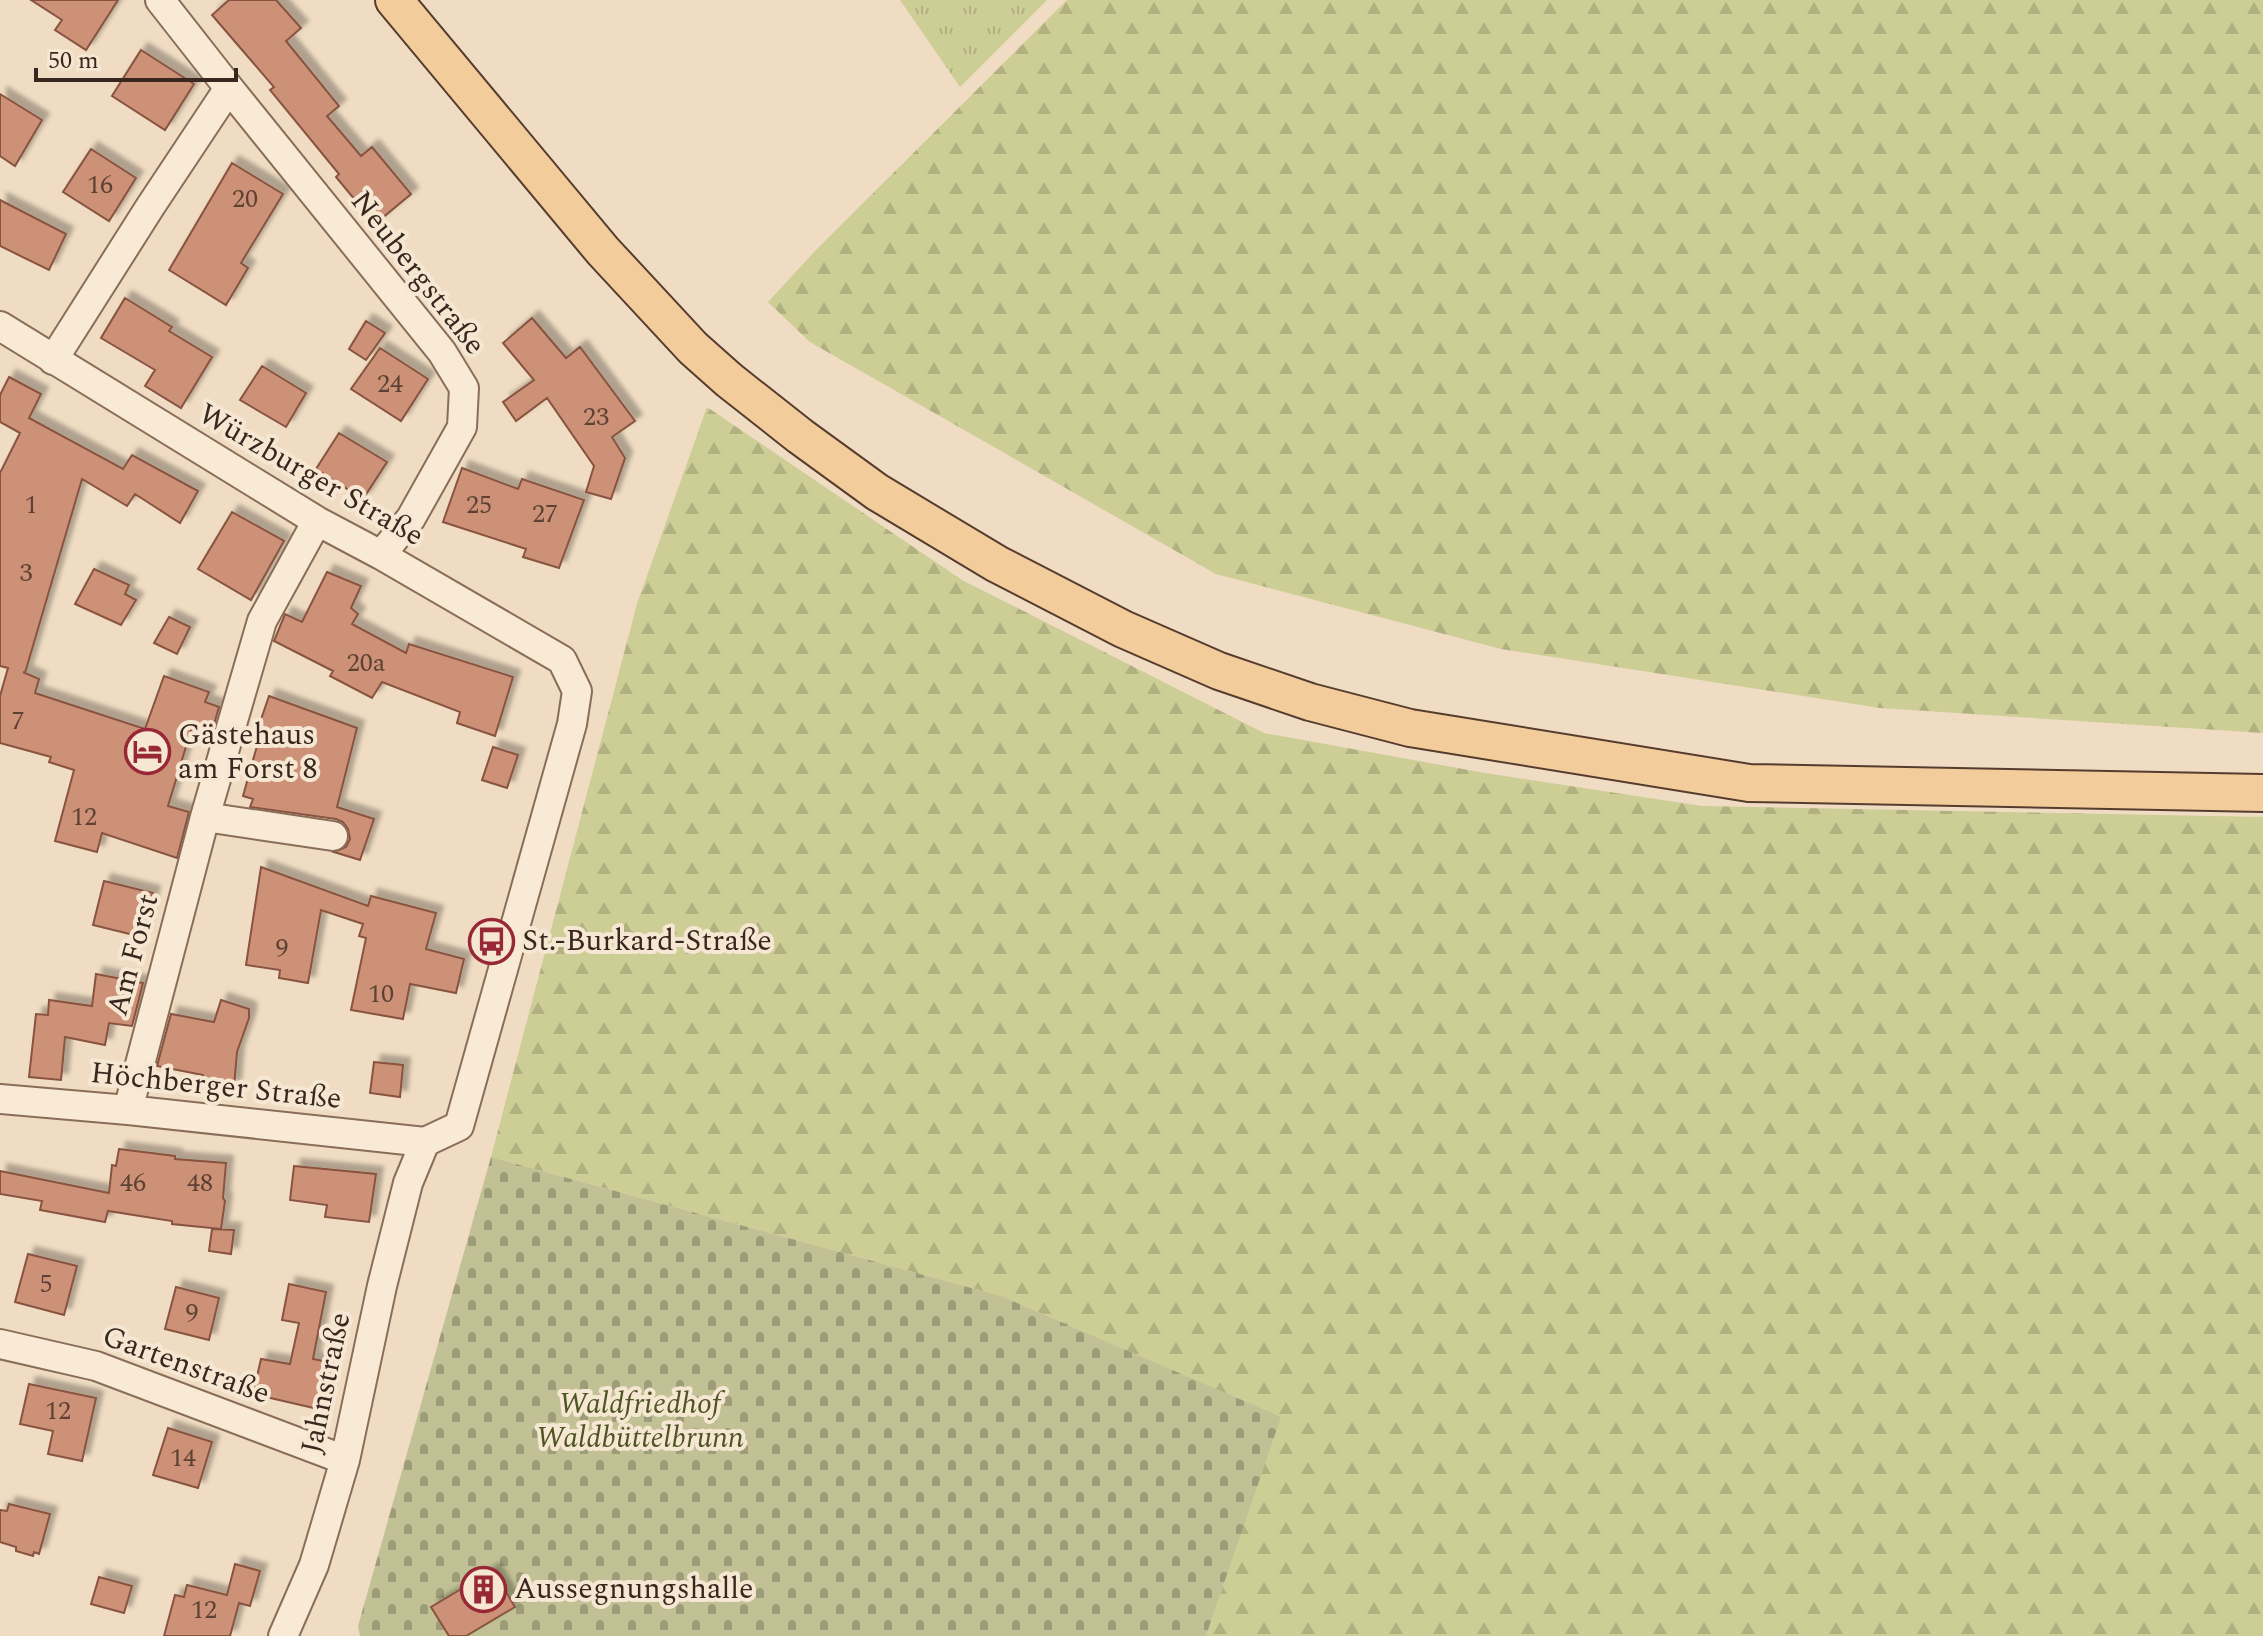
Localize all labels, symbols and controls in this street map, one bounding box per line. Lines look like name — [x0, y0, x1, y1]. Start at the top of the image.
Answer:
scale bar — [36, 32, 236, 82]
text: 50 m — [48, 43, 99, 79]
house number: 16 — [87, 165, 113, 205]
house number: 20 — [232, 179, 258, 219]
street label: Neubergstraße — [339, 181, 497, 365]
house number: 24 — [377, 364, 403, 404]
street label: Würzburger Straße — [189, 392, 433, 558]
house number: 23 — [583, 397, 609, 437]
house number: 1 — [24, 485, 38, 525]
house number: 25 — [466, 485, 492, 525]
house number: 27 — [532, 494, 558, 534]
house number: 3 — [19, 553, 33, 593]
house number: 20a — [347, 643, 386, 683]
house number: 7 — [11, 701, 25, 741]
place label: Gästehaus am Forst 8 — [178, 712, 317, 792]
hotel icon: Gästehaus am Forst 8 — [123, 728, 171, 776]
house number: 12 — [71, 797, 97, 837]
street label: Am Forst — [95, 889, 171, 1021]
bus stop icon: St.-Burkard-Straße — [467, 917, 515, 965]
place label: St.-Burkard-Straße — [522, 918, 772, 964]
house number: 9 — [275, 928, 289, 968]
house number: 10 — [368, 974, 394, 1014]
street label: Höchberger Straße — [88, 1050, 344, 1122]
house number: 46 — [120, 1163, 146, 1203]
house number: 48 — [187, 1163, 213, 1203]
house number: 5 — [39, 1264, 53, 1304]
house number: 9 — [185, 1293, 199, 1333]
street label: Jahnstraße — [289, 1308, 363, 1458]
street label: Gartenstraße — [96, 1313, 276, 1417]
park label: Waldfriedhof Waldbüttelbrunn — [536, 1381, 744, 1461]
house number: 12 — [45, 1391, 71, 1431]
house number: 14 — [170, 1438, 196, 1478]
building icon: Aussegnungshalle — [459, 1565, 507, 1613]
place label: Aussegnungshalle — [514, 1566, 754, 1612]
house number: 12 — [191, 1590, 217, 1630]

